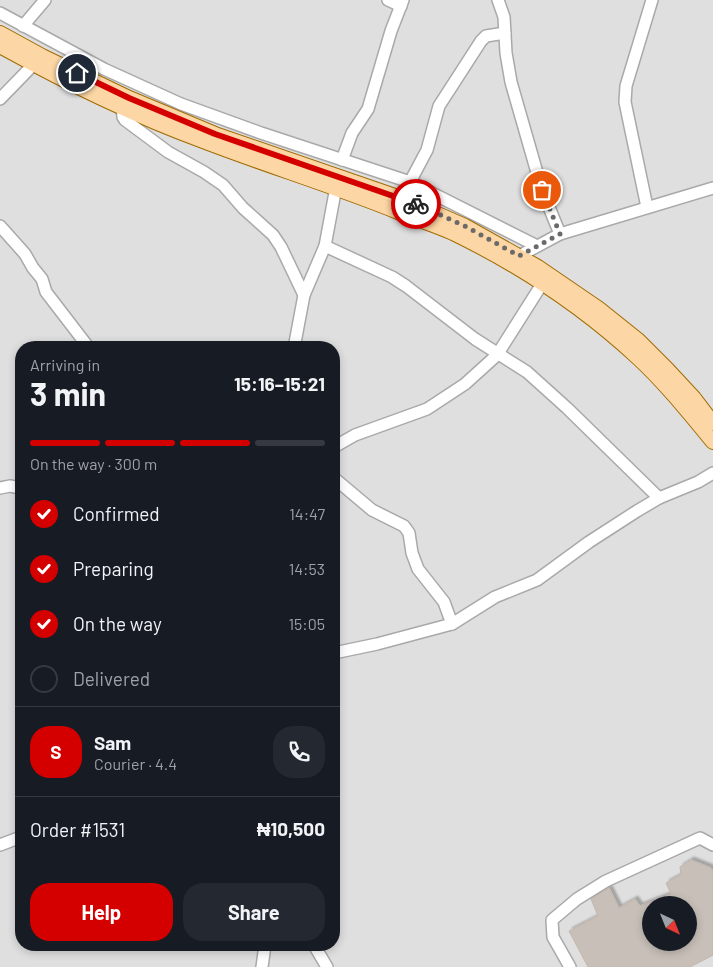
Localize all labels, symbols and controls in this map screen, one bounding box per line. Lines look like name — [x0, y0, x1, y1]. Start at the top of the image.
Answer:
pin — [56, 52, 98, 94]
icon: home — [63, 59, 91, 87]
pin — [521, 169, 563, 211]
icon: bag — [528, 176, 556, 204]
courier — [391, 179, 441, 229]
icon: bike — [402, 190, 430, 218]
text: Arriving in — [30, 355, 100, 374]
text: 15:16–15:21 — [234, 372, 325, 395]
text: 3 min — [30, 374, 106, 412]
text: On the way · 300 m — [30, 454, 157, 473]
icon: check — [30, 500, 58, 528]
text: Confirmed — [73, 502, 160, 525]
text: 14:47 — [289, 504, 325, 523]
icon: check — [30, 555, 58, 583]
text: Preparing — [73, 557, 154, 580]
text: 14:53 — [289, 559, 325, 578]
icon: check — [30, 610, 58, 638]
text: On the way — [73, 612, 162, 635]
text: 15:05 — [288, 614, 325, 633]
text: Delivered — [73, 667, 150, 690]
button: phone — [273, 726, 325, 778]
text: Sam — [94, 731, 131, 754]
text: S — [50, 740, 62, 763]
text: Courier · 4.4 — [94, 754, 177, 773]
text: ₦10,500 — [257, 817, 325, 840]
text: Order #1531 — [30, 818, 125, 841]
button: Help — [30, 883, 173, 941]
button: Share — [183, 883, 325, 941]
north arrow — [642, 896, 698, 951]
map controls — [642, 896, 697, 951]

